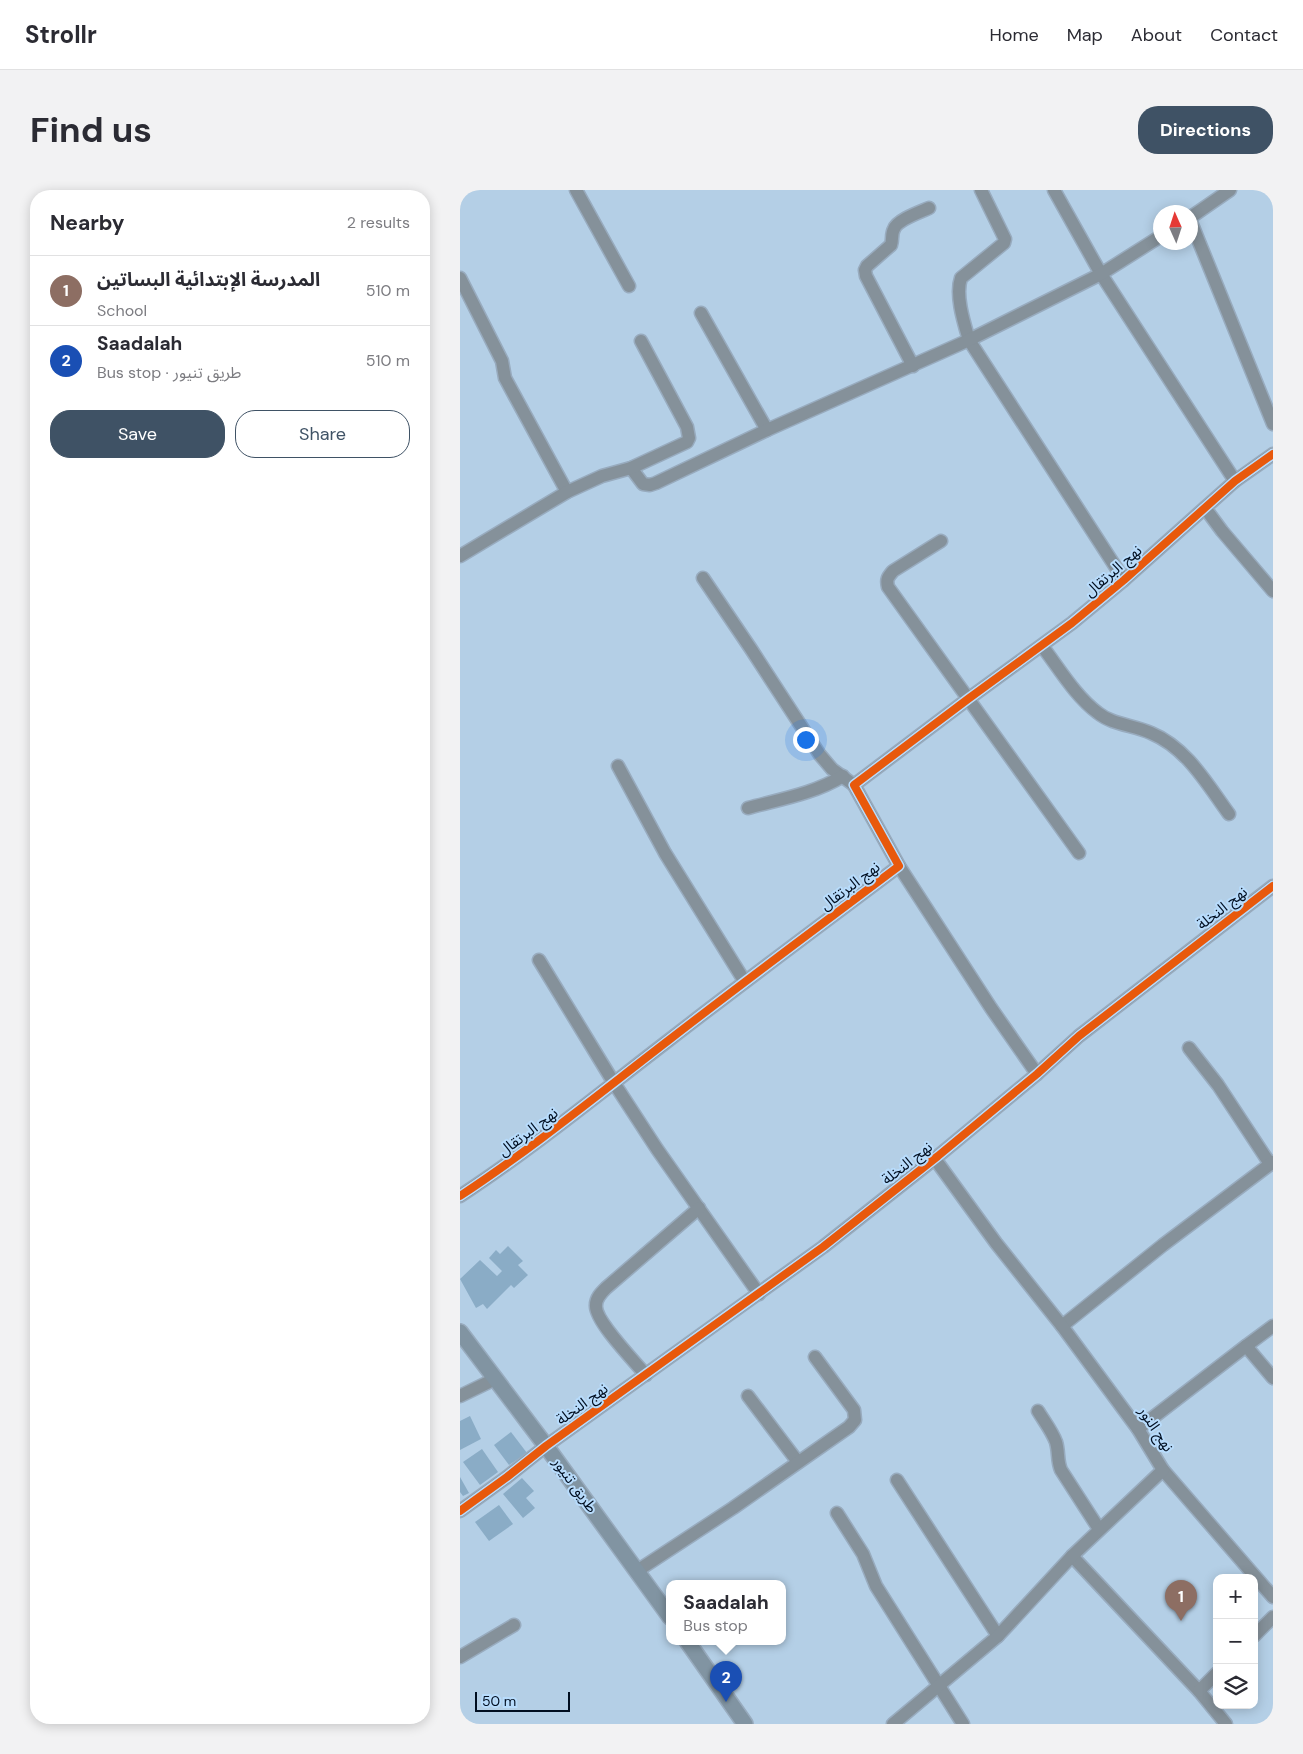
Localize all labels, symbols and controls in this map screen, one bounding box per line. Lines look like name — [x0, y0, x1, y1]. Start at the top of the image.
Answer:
text: Strollr — [25, 19, 97, 50]
text: Home — [989, 23, 1039, 47]
text: Map — [1067, 23, 1103, 47]
text: About — [1131, 23, 1182, 47]
text: Contact — [1210, 23, 1278, 47]
button: Directions — [1138, 106, 1273, 154]
text: Find us — [30, 107, 152, 153]
north arrow — [1153, 205, 1198, 250]
text: Nearby — [50, 209, 124, 237]
text: 2 results — [347, 212, 410, 233]
text: المدرسة الإبتدائية البساتين — [97, 267, 320, 292]
text: 1 — [63, 280, 69, 301]
text: 510 m — [366, 280, 410, 301]
text: School — [97, 300, 147, 321]
text: Saadalah — [97, 331, 182, 356]
text: 2 — [61, 350, 71, 371]
text: 510 m — [366, 350, 410, 371]
text: Bus stop · طريق تنيور — [97, 362, 241, 383]
button: Save — [50, 410, 225, 458]
button: Share — [235, 410, 410, 458]
street label: نهج البرتقال — [1080, 540, 1147, 603]
your location — [793, 727, 819, 753]
street label: نهج البرتقال — [816, 857, 885, 917]
street label: نهج النخلة — [1192, 882, 1253, 936]
street label: نهج البرتقال — [494, 1103, 563, 1163]
street label: نهج النخلة — [877, 1137, 938, 1191]
street label: نهج النخلة — [552, 1378, 613, 1431]
street label: نهج النور — [1132, 1402, 1178, 1457]
street label: طريق تنيور — [547, 1452, 602, 1517]
map controls — [1213, 1574, 1258, 1709]
button: + — [1213, 1574, 1258, 1619]
popup — [666, 1580, 786, 1645]
pin: 1 — [1165, 1580, 1197, 1621]
text: Saadalah — [683, 1590, 769, 1615]
text: Bus stop — [683, 1615, 748, 1636]
button: − — [1213, 1619, 1258, 1664]
pin: 2 — [710, 1661, 742, 1702]
button: layers — [1213, 1664, 1258, 1709]
scale bar — [475, 1689, 570, 1712]
text: 50 m — [482, 1692, 516, 1710]

